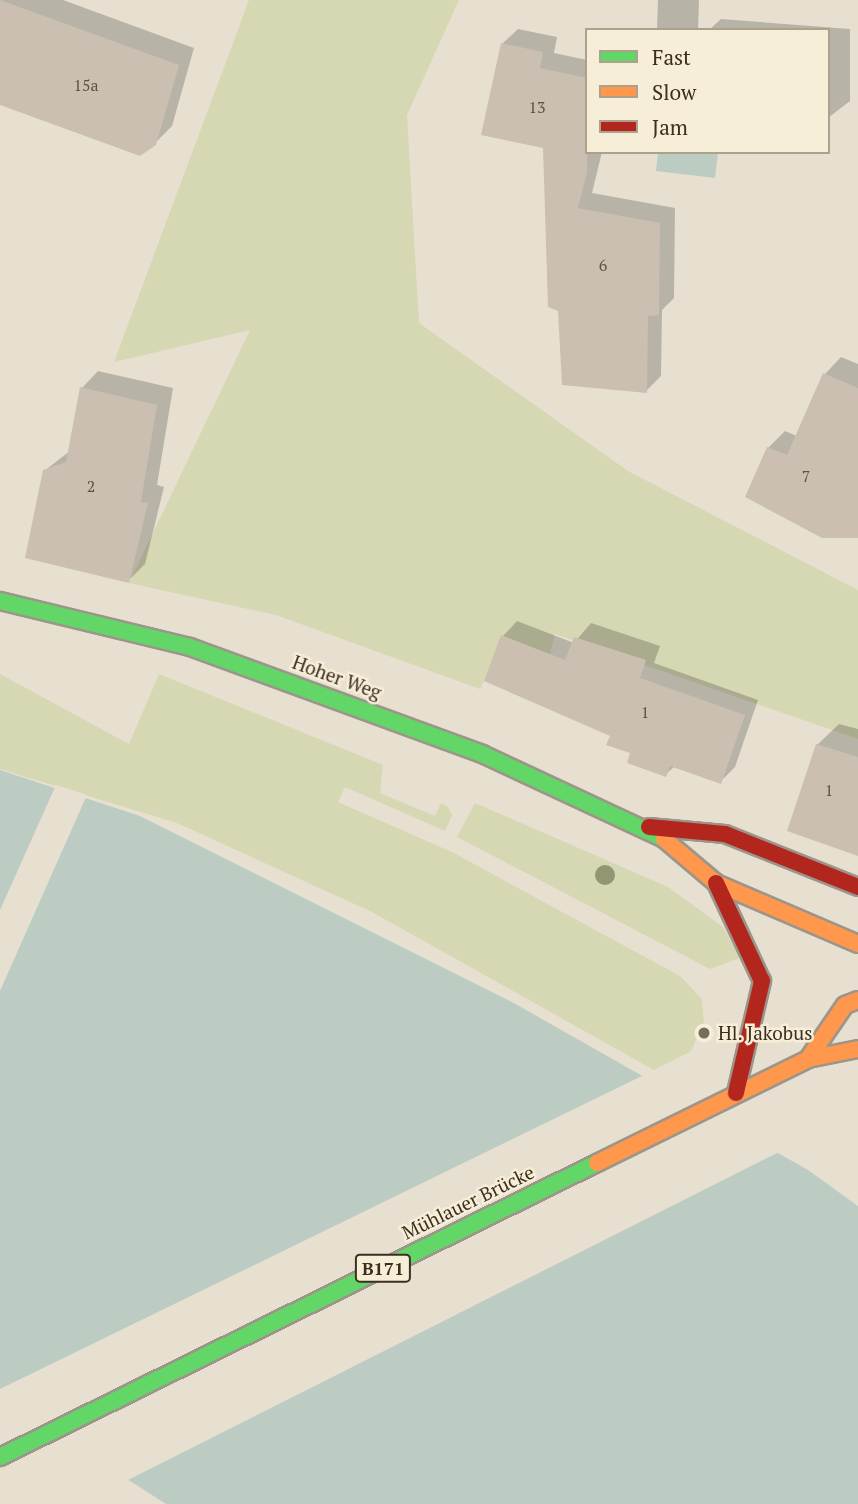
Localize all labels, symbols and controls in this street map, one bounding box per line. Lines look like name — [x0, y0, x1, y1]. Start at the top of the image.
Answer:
legend — [585, 28, 830, 154]
text: Fast — [652, 43, 691, 71]
house number: 15a — [73, 75, 99, 95]
text: Slow — [652, 78, 696, 106]
house number: 13 — [528, 97, 546, 117]
text: Jam — [652, 113, 688, 141]
house number: 6 — [599, 255, 607, 275]
house number: 7 — [802, 466, 810, 486]
house number: 2 — [87, 476, 95, 496]
street label: Hoher Weg — [289, 650, 385, 704]
house number: 1 — [641, 702, 649, 722]
house number: 1 — [825, 780, 833, 800]
place label: Hl. Jakobus — [718, 1022, 813, 1044]
marker: Hl. Jakobus — [696, 1025, 712, 1041]
street label: Mühlauer Brücke — [398, 1160, 538, 1244]
road number: B171 — [353, 1254, 413, 1282]

